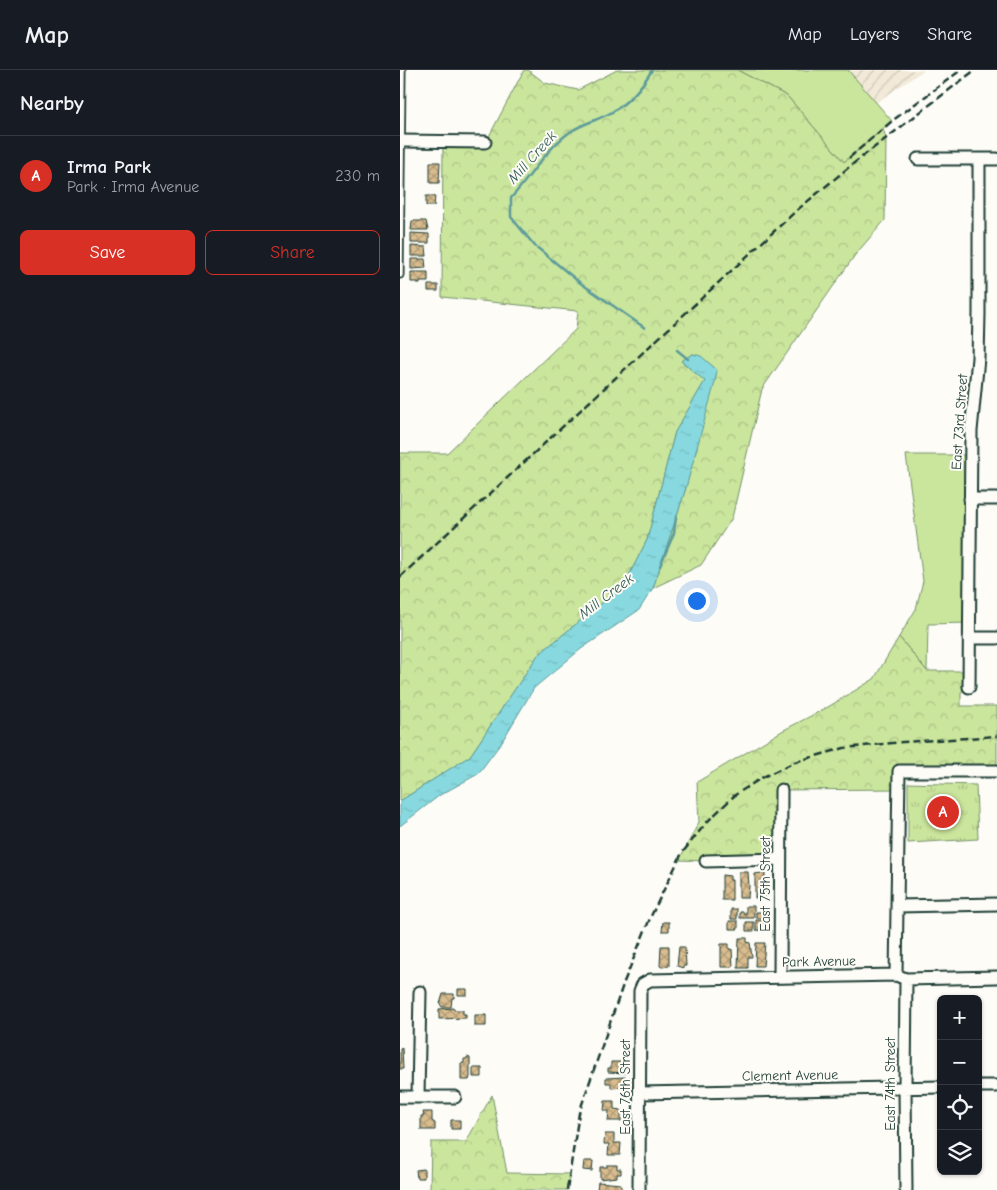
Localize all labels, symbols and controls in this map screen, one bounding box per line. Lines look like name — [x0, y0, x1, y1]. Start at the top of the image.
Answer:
text: Map — [25, 21, 69, 49]
text: Map — [788, 24, 822, 45]
text: Layers — [850, 24, 899, 45]
text: Share — [927, 24, 972, 45]
text: Nearby — [20, 91, 84, 115]
water label: Mill Creek — [503, 126, 561, 188]
text: Irma Park — [67, 156, 151, 178]
text: A — [32, 167, 40, 185]
text: 230 m — [335, 167, 380, 185]
text: Park · Irma Avenue — [67, 178, 199, 196]
button: Save — [20, 230, 195, 275]
button: Share — [205, 230, 380, 275]
street label: East 73rd Street — [948, 372, 971, 471]
water label: Mill Creek — [574, 569, 638, 623]
your location — [684, 588, 710, 614]
pin: A — [927, 793, 959, 831]
street label: East 75th Street — [757, 835, 774, 932]
street label: Park Avenue — [782, 952, 856, 971]
map controls — [937, 995, 982, 1175]
button: + — [937, 995, 982, 1040]
street label: East 74th Street — [882, 1036, 899, 1131]
street label: East 76th Street — [617, 1038, 634, 1135]
button: − — [937, 1040, 982, 1085]
street label: Clement Avenue — [742, 1066, 838, 1085]
button: locate — [937, 1085, 982, 1130]
button: layers — [937, 1130, 982, 1175]

